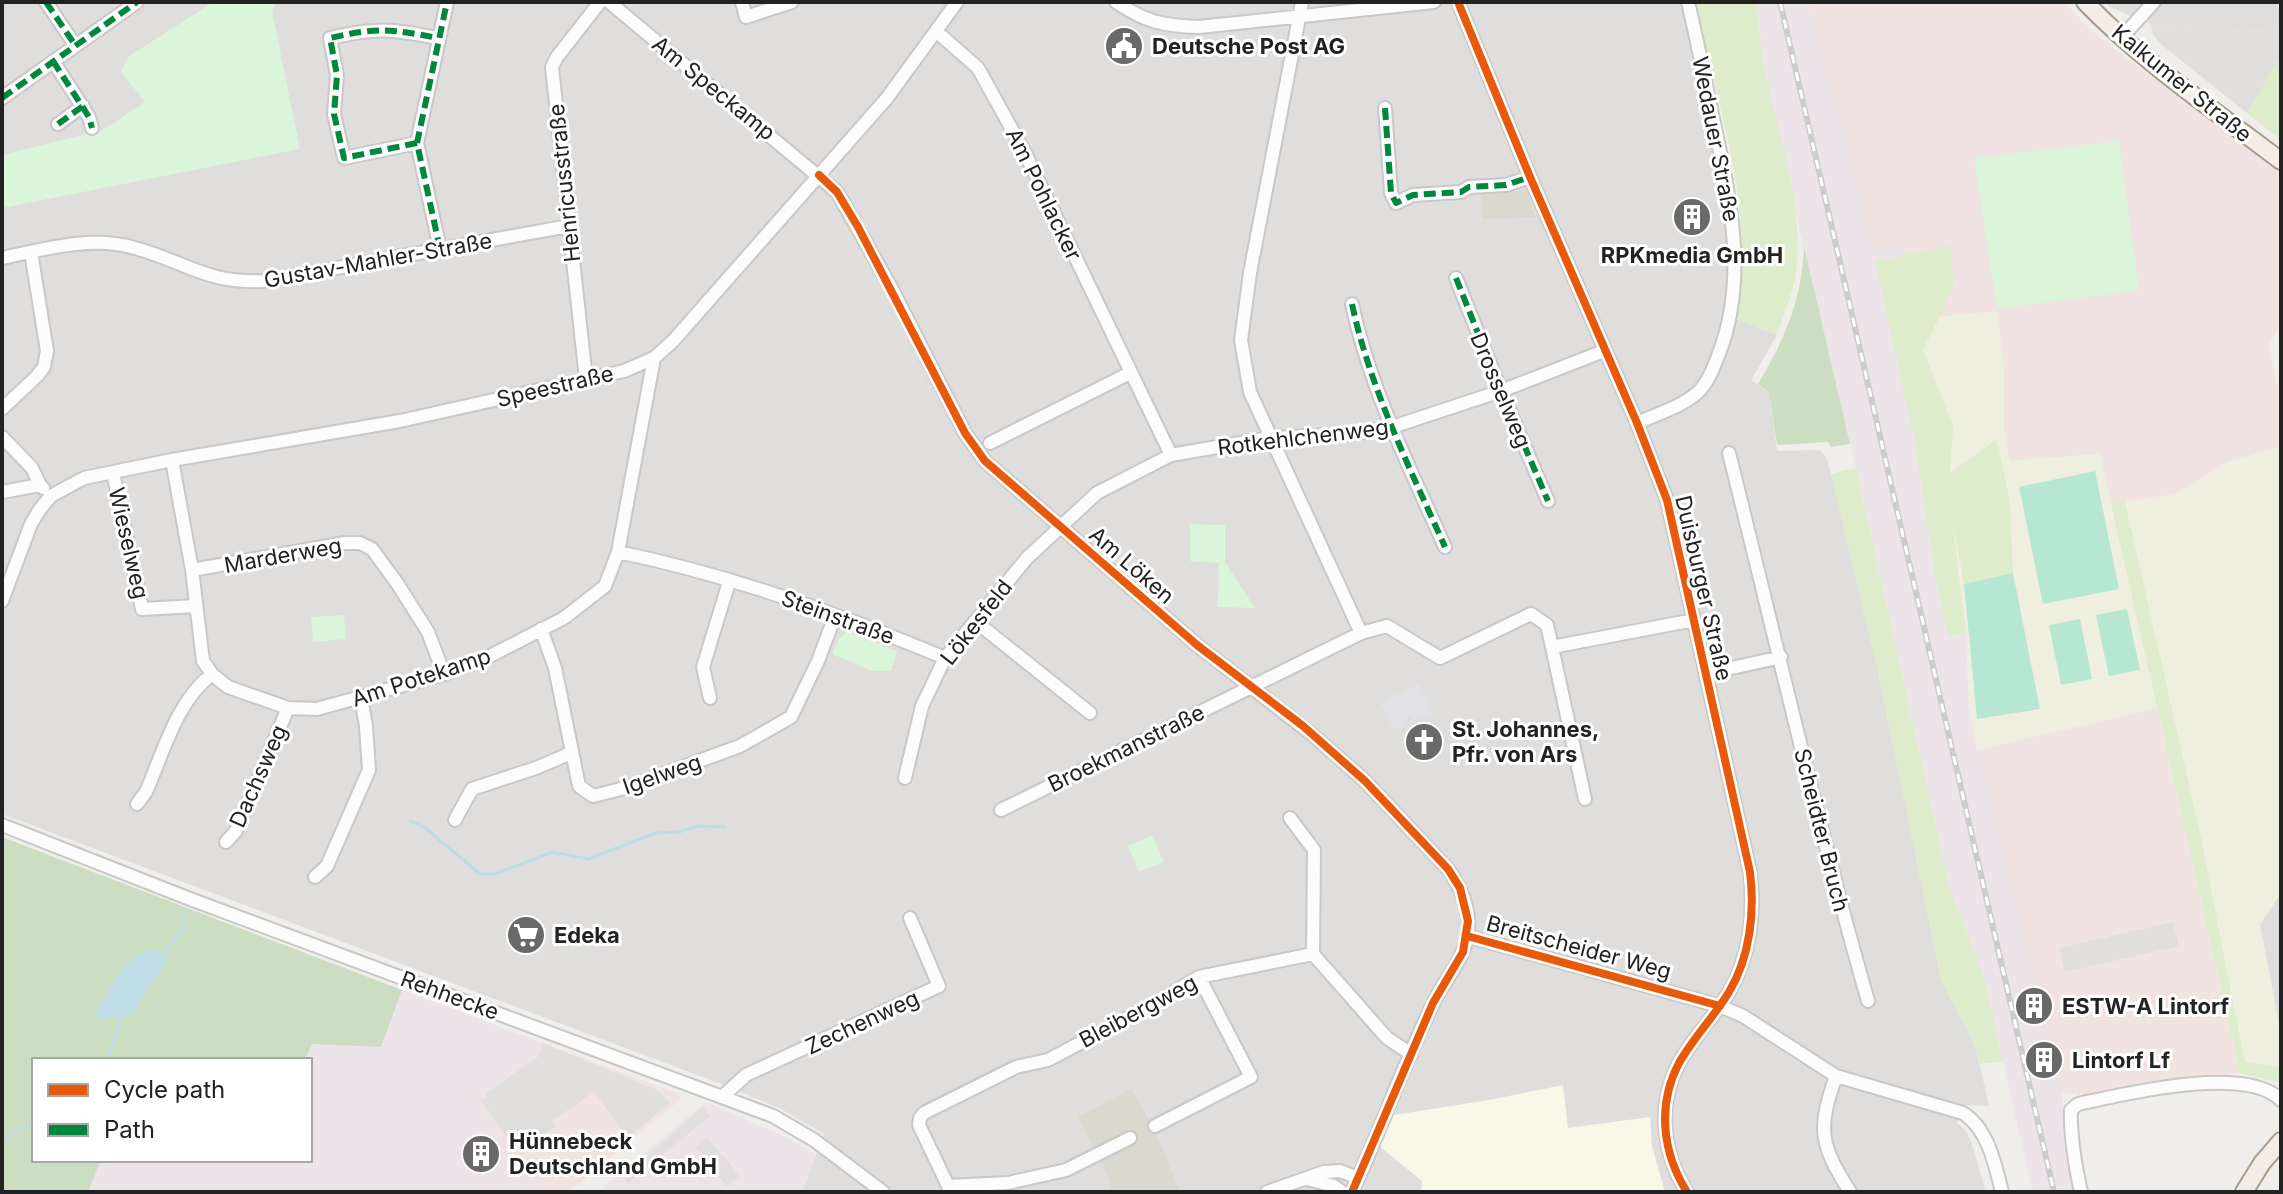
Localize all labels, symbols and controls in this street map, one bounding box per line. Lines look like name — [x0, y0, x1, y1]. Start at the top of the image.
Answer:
street label: Kalkumer Straße — [2107, 19, 2257, 147]
public building icon: Deutsche Post AG — [1103, 25, 1145, 67]
street label: Am Speckamp — [647, 30, 781, 146]
place label: Deutsche Post AG — [1152, 33, 1345, 59]
street label: Wedauer Straße — [1687, 54, 1745, 224]
street label: Henricusstraße — [543, 102, 585, 264]
street label: Am Pohlacker — [1001, 124, 1087, 264]
building icon: RPKmedia GmbH — [1671, 196, 1713, 238]
street label: Gustav-Mahler-Straße — [262, 227, 494, 293]
place label: RPKmedia GmbH — [1601, 242, 1783, 268]
street label: Drosselweg — [1465, 329, 1537, 451]
street label: Speestraße — [494, 360, 616, 412]
street label: Rotkehlchenweg — [1216, 414, 1390, 460]
street label: Wieselweg — [104, 485, 154, 601]
street label: Duisburger Straße — [1670, 493, 1738, 683]
street label: Am Löken — [1084, 521, 1180, 609]
street label: Marderweg — [222, 532, 344, 578]
street label: Lökesfeld — [935, 574, 1017, 670]
street label: Steinstraße — [778, 585, 898, 649]
street label: Am Potekamp — [348, 642, 494, 712]
street label: Broekmanstraße — [1044, 699, 1208, 797]
place label: St. Johannes, Pfr. von Ars — [1452, 716, 1599, 767]
street label: Dachsweg — [224, 721, 292, 831]
church icon: St. Johannes, Pfr. von Ars — [1403, 721, 1445, 763]
street label: Scheidter Bruch — [1789, 746, 1855, 914]
street label: Igelweg — [619, 748, 705, 800]
street label: Breitscheider Weg — [1484, 910, 1674, 984]
supermarket icon: Edeka — [505, 914, 547, 956]
place label: Edeka — [554, 922, 620, 948]
street label: Rehhecke — [397, 965, 503, 1025]
street label: Bleibergweg — [1075, 969, 1201, 1053]
street label: Zechenweg — [801, 984, 923, 1060]
building icon: ESTW-A Lintorf — [2013, 985, 2055, 1027]
place label: ESTW-A Lintorf — [2062, 993, 2229, 1019]
building icon: Lintorf Lf — [2023, 1039, 2065, 1081]
place label: Lintorf Lf — [2072, 1047, 2170, 1073]
legend — [32, 1058, 312, 1162]
text: Cycle path — [104, 1075, 225, 1104]
text: Path — [104, 1115, 155, 1144]
place label: Hünnebeck Deutschland GmbH — [509, 1128, 717, 1179]
building icon: Hünnebeck Deutschland GmbH — [460, 1133, 502, 1175]

